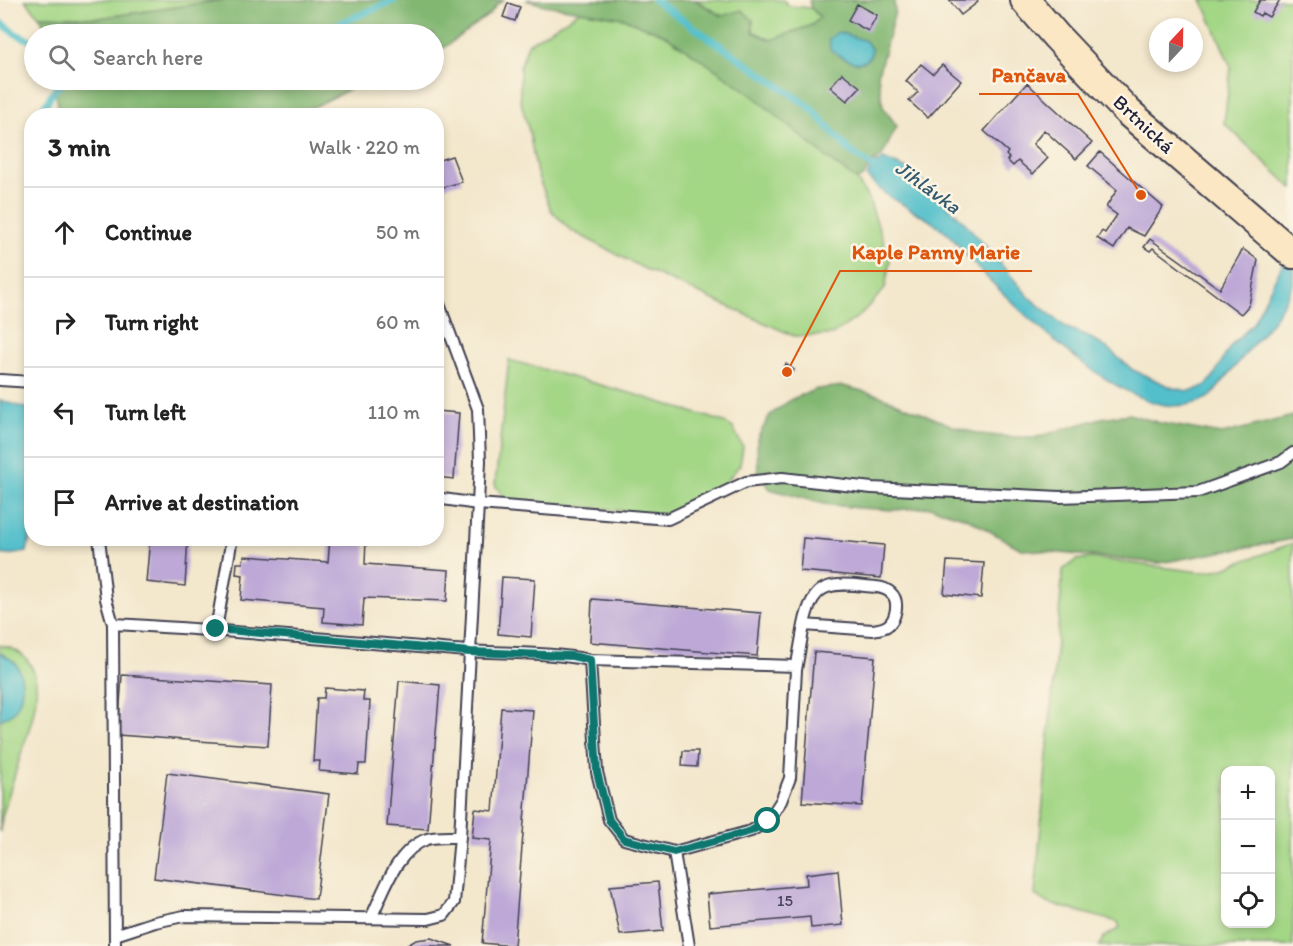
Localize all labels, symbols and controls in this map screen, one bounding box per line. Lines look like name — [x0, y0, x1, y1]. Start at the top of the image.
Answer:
north arrow — [1149, 18, 1203, 72]
search box — [24, 24, 444, 90]
icon: search — [45, 41, 78, 74]
text: Search here — [93, 44, 203, 71]
callout: Pančava — [979, 55, 1078, 94]
text: Pančava — [992, 62, 1068, 87]
street label: Brtnická — [1108, 90, 1180, 159]
text: 3 min — [48, 131, 110, 163]
text: Walk · 220 m — [309, 135, 420, 159]
water label: Jihlávka — [891, 155, 966, 219]
icon: ahead — [48, 216, 81, 249]
text: Continue — [105, 219, 192, 246]
text: 50 m — [376, 220, 420, 244]
callout: Kaple Panny Marie — [840, 232, 1032, 271]
text: Kaple Panny Marie — [852, 239, 1020, 265]
icon: right — [48, 306, 81, 339]
text: Turn right — [105, 309, 199, 336]
text: 60 m — [376, 310, 420, 334]
icon: left — [48, 396, 81, 429]
text: Turn left — [105, 399, 186, 426]
text: 110 m — [368, 400, 420, 424]
icon: arrive — [48, 486, 81, 519]
text: Arrive at destination — [105, 489, 299, 516]
route end — [202, 615, 228, 641]
map controls — [1221, 766, 1275, 928]
button: + — [1221, 766, 1275, 820]
route start — [754, 807, 780, 833]
button: − — [1221, 820, 1275, 874]
button: locate — [1221, 874, 1275, 928]
house number: 15 — [777, 891, 793, 910]

